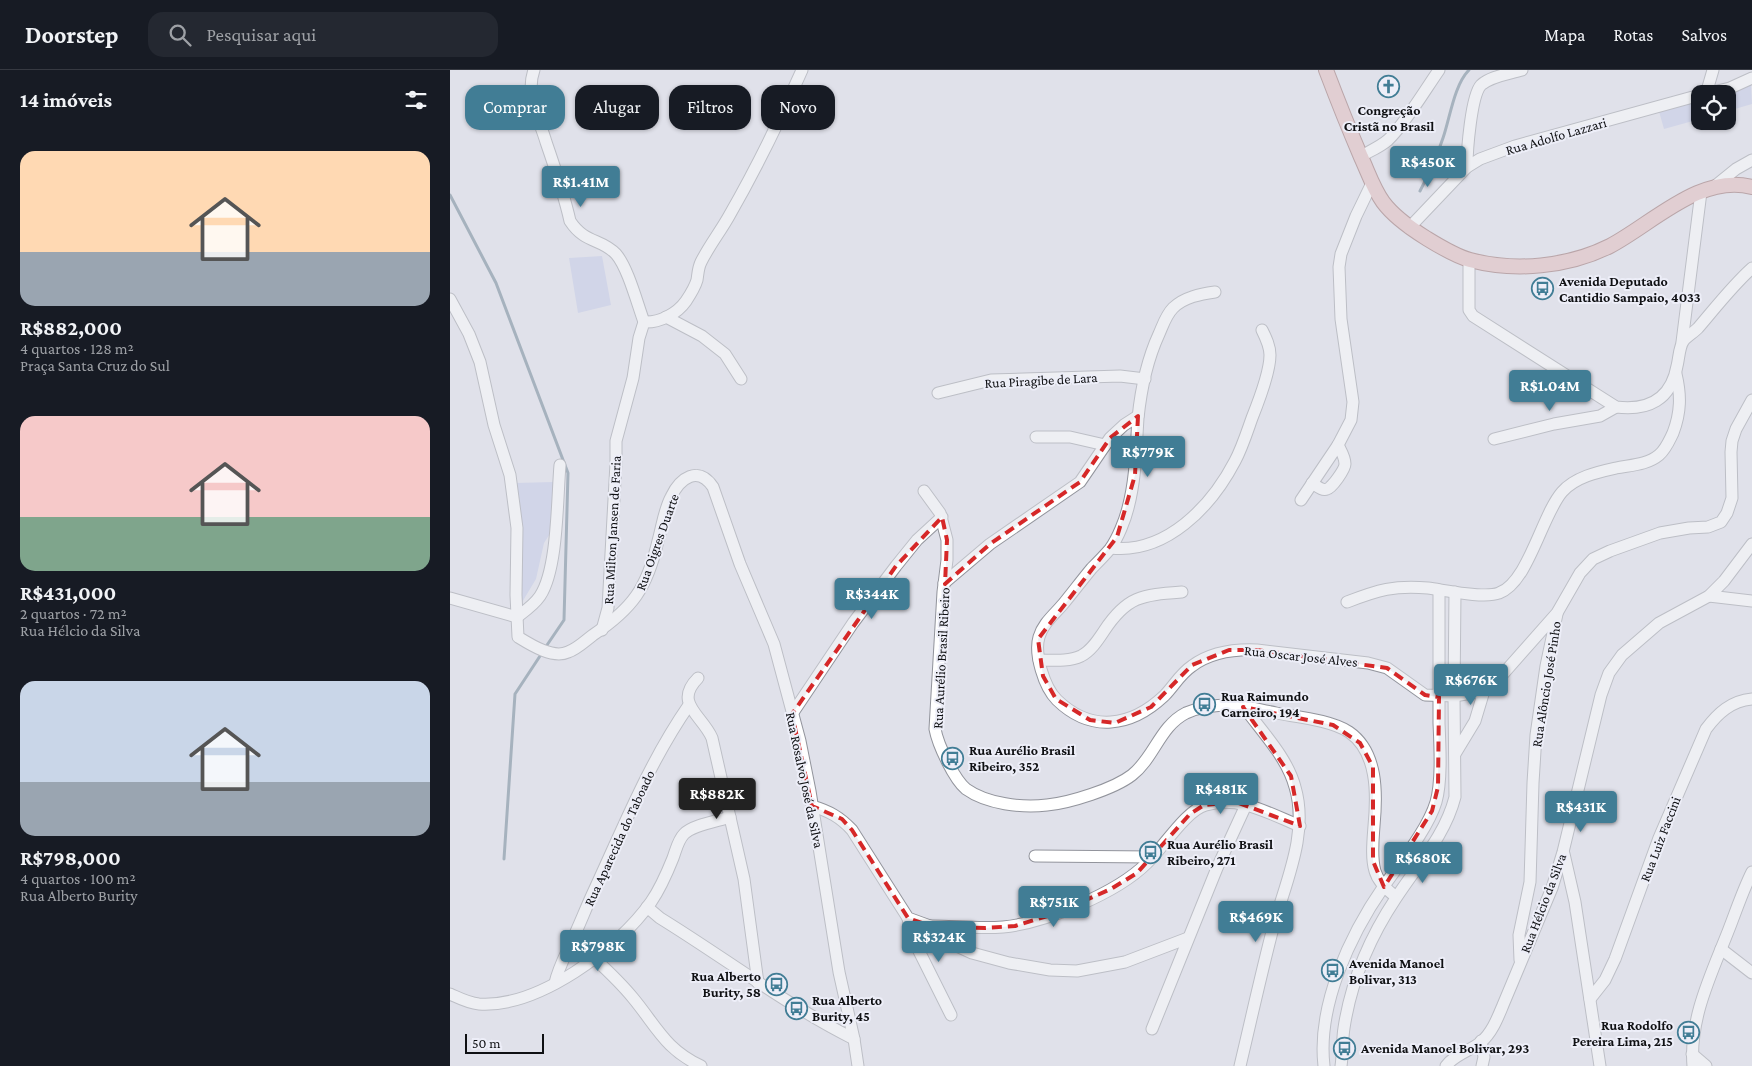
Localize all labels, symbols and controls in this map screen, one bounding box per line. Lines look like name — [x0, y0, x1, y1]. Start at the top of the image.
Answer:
search box — [148, 12, 498, 57]
text: Doorstep — [25, 21, 118, 48]
icon: search — [166, 21, 194, 49]
text: Pesquisar aqui — [206, 24, 316, 45]
text: Mapa — [1544, 25, 1585, 45]
text: Rotas — [1613, 25, 1653, 45]
text: Salvos — [1681, 25, 1727, 45]
church icon: Congreção Cristã no Brasil — [1377, 75, 1401, 99]
chip: Comprar — [465, 85, 565, 130]
chip: Alugar — [575, 85, 659, 130]
chip: Filtros — [669, 85, 751, 130]
chip: Novo — [761, 85, 835, 130]
map controls — [1691, 85, 1736, 130]
button: locate — [1691, 85, 1736, 130]
icon: filters — [402, 86, 430, 114]
text: 14 imóveis — [20, 88, 112, 112]
place label: Congreção Cristã no Brasil — [1344, 102, 1434, 134]
street label: Rua Adolfo Lazzari — [1504, 114, 1609, 158]
pin: R$450K — [1387, 146, 1469, 188]
text: R$450K — [1401, 153, 1455, 170]
pin: R$1.41M — [535, 166, 627, 208]
text: R$1.41M — [553, 173, 609, 190]
icon: home — [180, 184, 270, 274]
place label: Avenida Deputado Cantidio Sampaio, 4033 — [1558, 273, 1701, 306]
bus stop icon: Avenida Deputado Cantidio Sampaio, 4033 — [1531, 277, 1555, 301]
text: R$882,000 — [20, 316, 122, 340]
text: 4 quartos · 128 m² — [20, 340, 134, 357]
text: Praça Santa Cruz do Sul — [20, 357, 170, 374]
street label: Rua Piragibe de Lara — [984, 369, 1098, 391]
pin: R$1.04M — [1504, 370, 1596, 412]
text: R$1.04M — [1520, 377, 1580, 394]
pin: R$779K — [1107, 436, 1189, 478]
text: R$779K — [1122, 443, 1174, 460]
icon: home — [180, 449, 270, 539]
street label: Rua Milton Jansen de Faria — [600, 455, 624, 605]
street label: Rua Oigres Duarte — [632, 491, 682, 593]
pin: R$344K — [831, 578, 913, 620]
text: R$431,000 — [20, 581, 116, 605]
text: R$344K — [846, 585, 898, 602]
street label: Rua Aurélio Brasil Ribeiro — [929, 587, 953, 729]
text: 2 quartos · 72 m² — [20, 605, 127, 622]
street label: Rua Alôncio José Pinho — [1528, 620, 1564, 748]
text: Rua Hélcio da Silva — [20, 622, 140, 639]
street label: Rua Oscar José Alves — [1244, 642, 1358, 670]
pin: R$676K — [1430, 664, 1512, 706]
text: R$676K — [1445, 671, 1497, 688]
place label: Rua Raimundo Carneiro, 194 — [1221, 688, 1309, 721]
bus stop icon: Rua Raimundo Carneiro, 194 — [1193, 692, 1217, 716]
street label: Rua Rosalvo José da Silva — [783, 710, 827, 850]
icon: home — [180, 714, 270, 804]
place label: Rua Aurélio Brasil Ribeiro, 352 — [969, 742, 1075, 775]
bus stop icon: Rua Aurélio Brasil Ribeiro, 352 — [941, 746, 965, 770]
street label: Rua Aparecida do Taboado — [580, 767, 658, 909]
pin: R$481K — [1180, 772, 1262, 815]
pin: R$882K — [676, 778, 758, 820]
text: R$481K — [1195, 780, 1247, 797]
text: R$882K — [690, 785, 744, 802]
pin: R$431K — [1540, 790, 1622, 833]
street label: Rua Luiz Faccini — [1636, 794, 1684, 884]
text: R$431K — [1556, 798, 1606, 815]
place label: Rua Aurélio Brasil Ribeiro, 271 — [1167, 836, 1273, 869]
bus stop icon: Rua Aurélio Brasil Ribeiro, 271 — [1139, 840, 1163, 864]
pin: R$680K — [1382, 842, 1464, 884]
text: R$798,000 — [20, 846, 121, 870]
text: R$680K — [1395, 849, 1451, 866]
street label: Rua Hélcio da Silva — [1517, 850, 1570, 955]
text: 4 quartos · 100 m² — [20, 870, 136, 887]
pin: R$751K — [1013, 886, 1095, 928]
text: Rua Alberto Burity — [20, 887, 138, 904]
text: R$751K — [1029, 893, 1079, 910]
pin: R$469K — [1215, 900, 1297, 943]
text: R$469K — [1229, 908, 1283, 925]
pin: R$324K — [898, 920, 980, 963]
text: R$324K — [913, 928, 965, 945]
pin: R$798K — [557, 930, 639, 972]
text: R$798K — [571, 937, 625, 954]
place label: Avenida Manoel Bolivar, 313 — [1348, 955, 1444, 988]
bus stop icon: Avenida Manoel Bolivar, 313 — [1321, 959, 1345, 983]
place label: Rua Alberto Burity, 58 — [691, 968, 761, 1001]
bus stop icon: Rua Alberto Burity, 58 — [765, 972, 789, 996]
place label: Rua Alberto Burity, 45 — [812, 992, 882, 1025]
bus stop icon: Rua Alberto Burity, 45 — [784, 996, 808, 1020]
place label: Rua Rodolfo Pereira Lima, 215 — [1572, 1017, 1673, 1050]
bus stop icon: Rua Rodolfo Pereira Lima, 215 — [1677, 1021, 1701, 1045]
scale bar — [465, 1031, 544, 1054]
text: 50 m — [472, 1035, 500, 1051]
bus stop icon: Avenida Manoel Bolivar, 293 — [1333, 1036, 1357, 1060]
place label: Avenida Manoel Bolivar, 293 — [1360, 1040, 1529, 1057]

